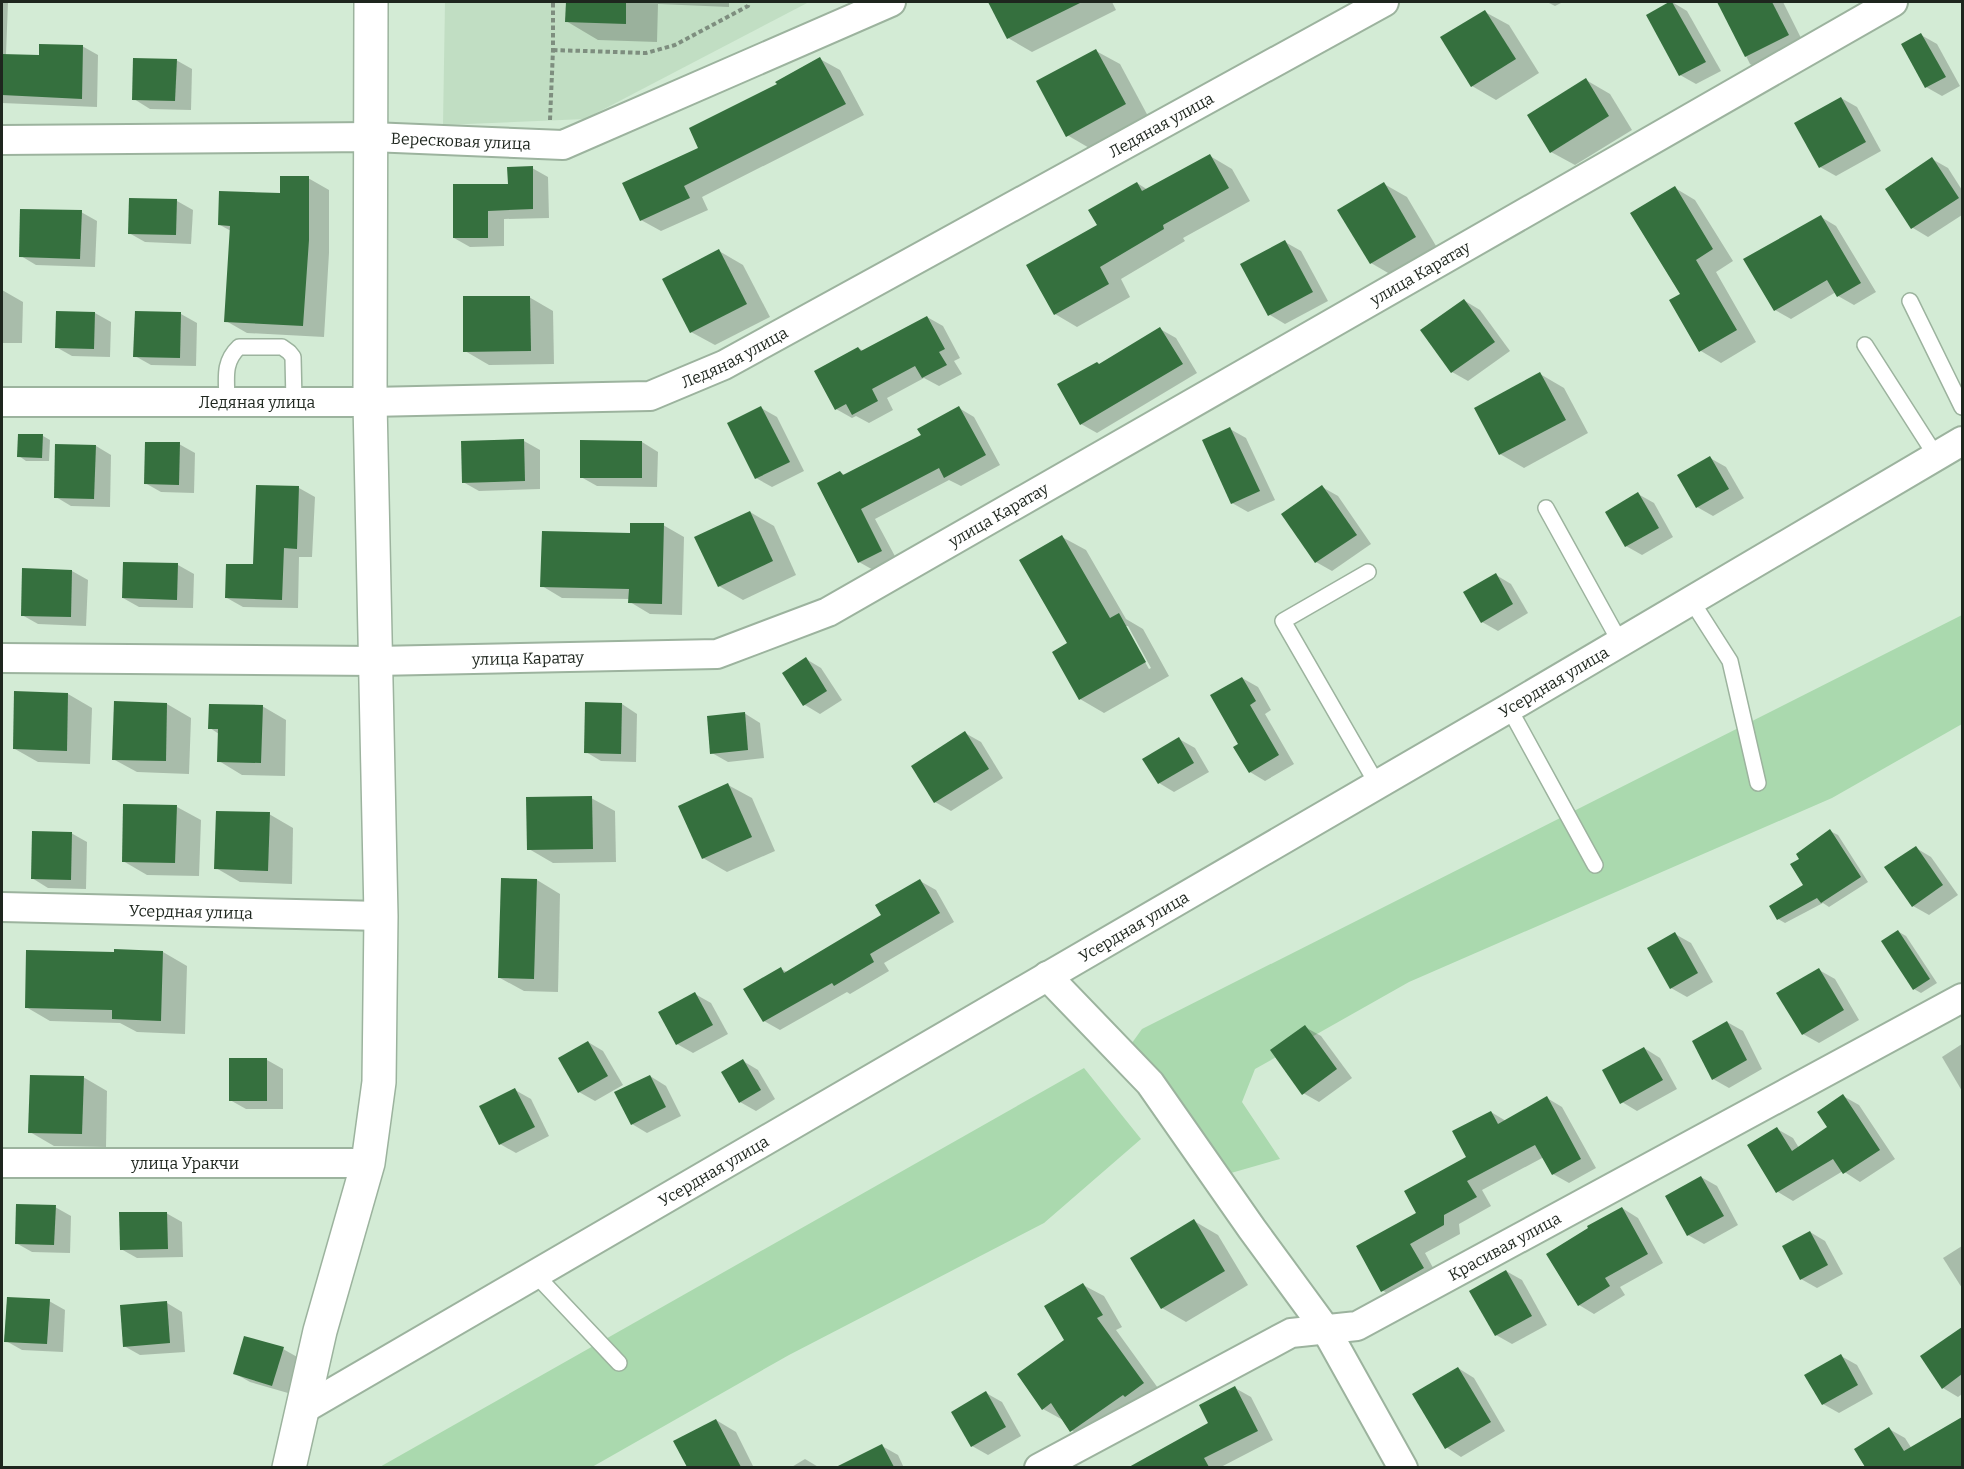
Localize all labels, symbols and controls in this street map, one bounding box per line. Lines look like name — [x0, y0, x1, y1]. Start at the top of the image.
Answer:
street label: Ледяная улица — [1106, 89, 1217, 162]
street label: Вересковая улица — [390, 129, 532, 154]
street label: улица Каратау — [1366, 237, 1474, 310]
street label: Ледяная улица — [678, 323, 791, 392]
street label: Ледяная улица — [199, 393, 316, 412]
street label: улица Каратау — [944, 479, 1052, 551]
street label: Усердная улица — [1496, 642, 1612, 722]
street label: улица Каратау — [471, 648, 585, 669]
street label: Усердная улица — [1075, 887, 1192, 966]
street label: Усердная улица — [129, 901, 253, 923]
street label: Усердная улица — [655, 1132, 772, 1211]
street label: улица Уракчи — [130, 1154, 239, 1173]
street label: Красивая улица — [1445, 1208, 1564, 1285]

